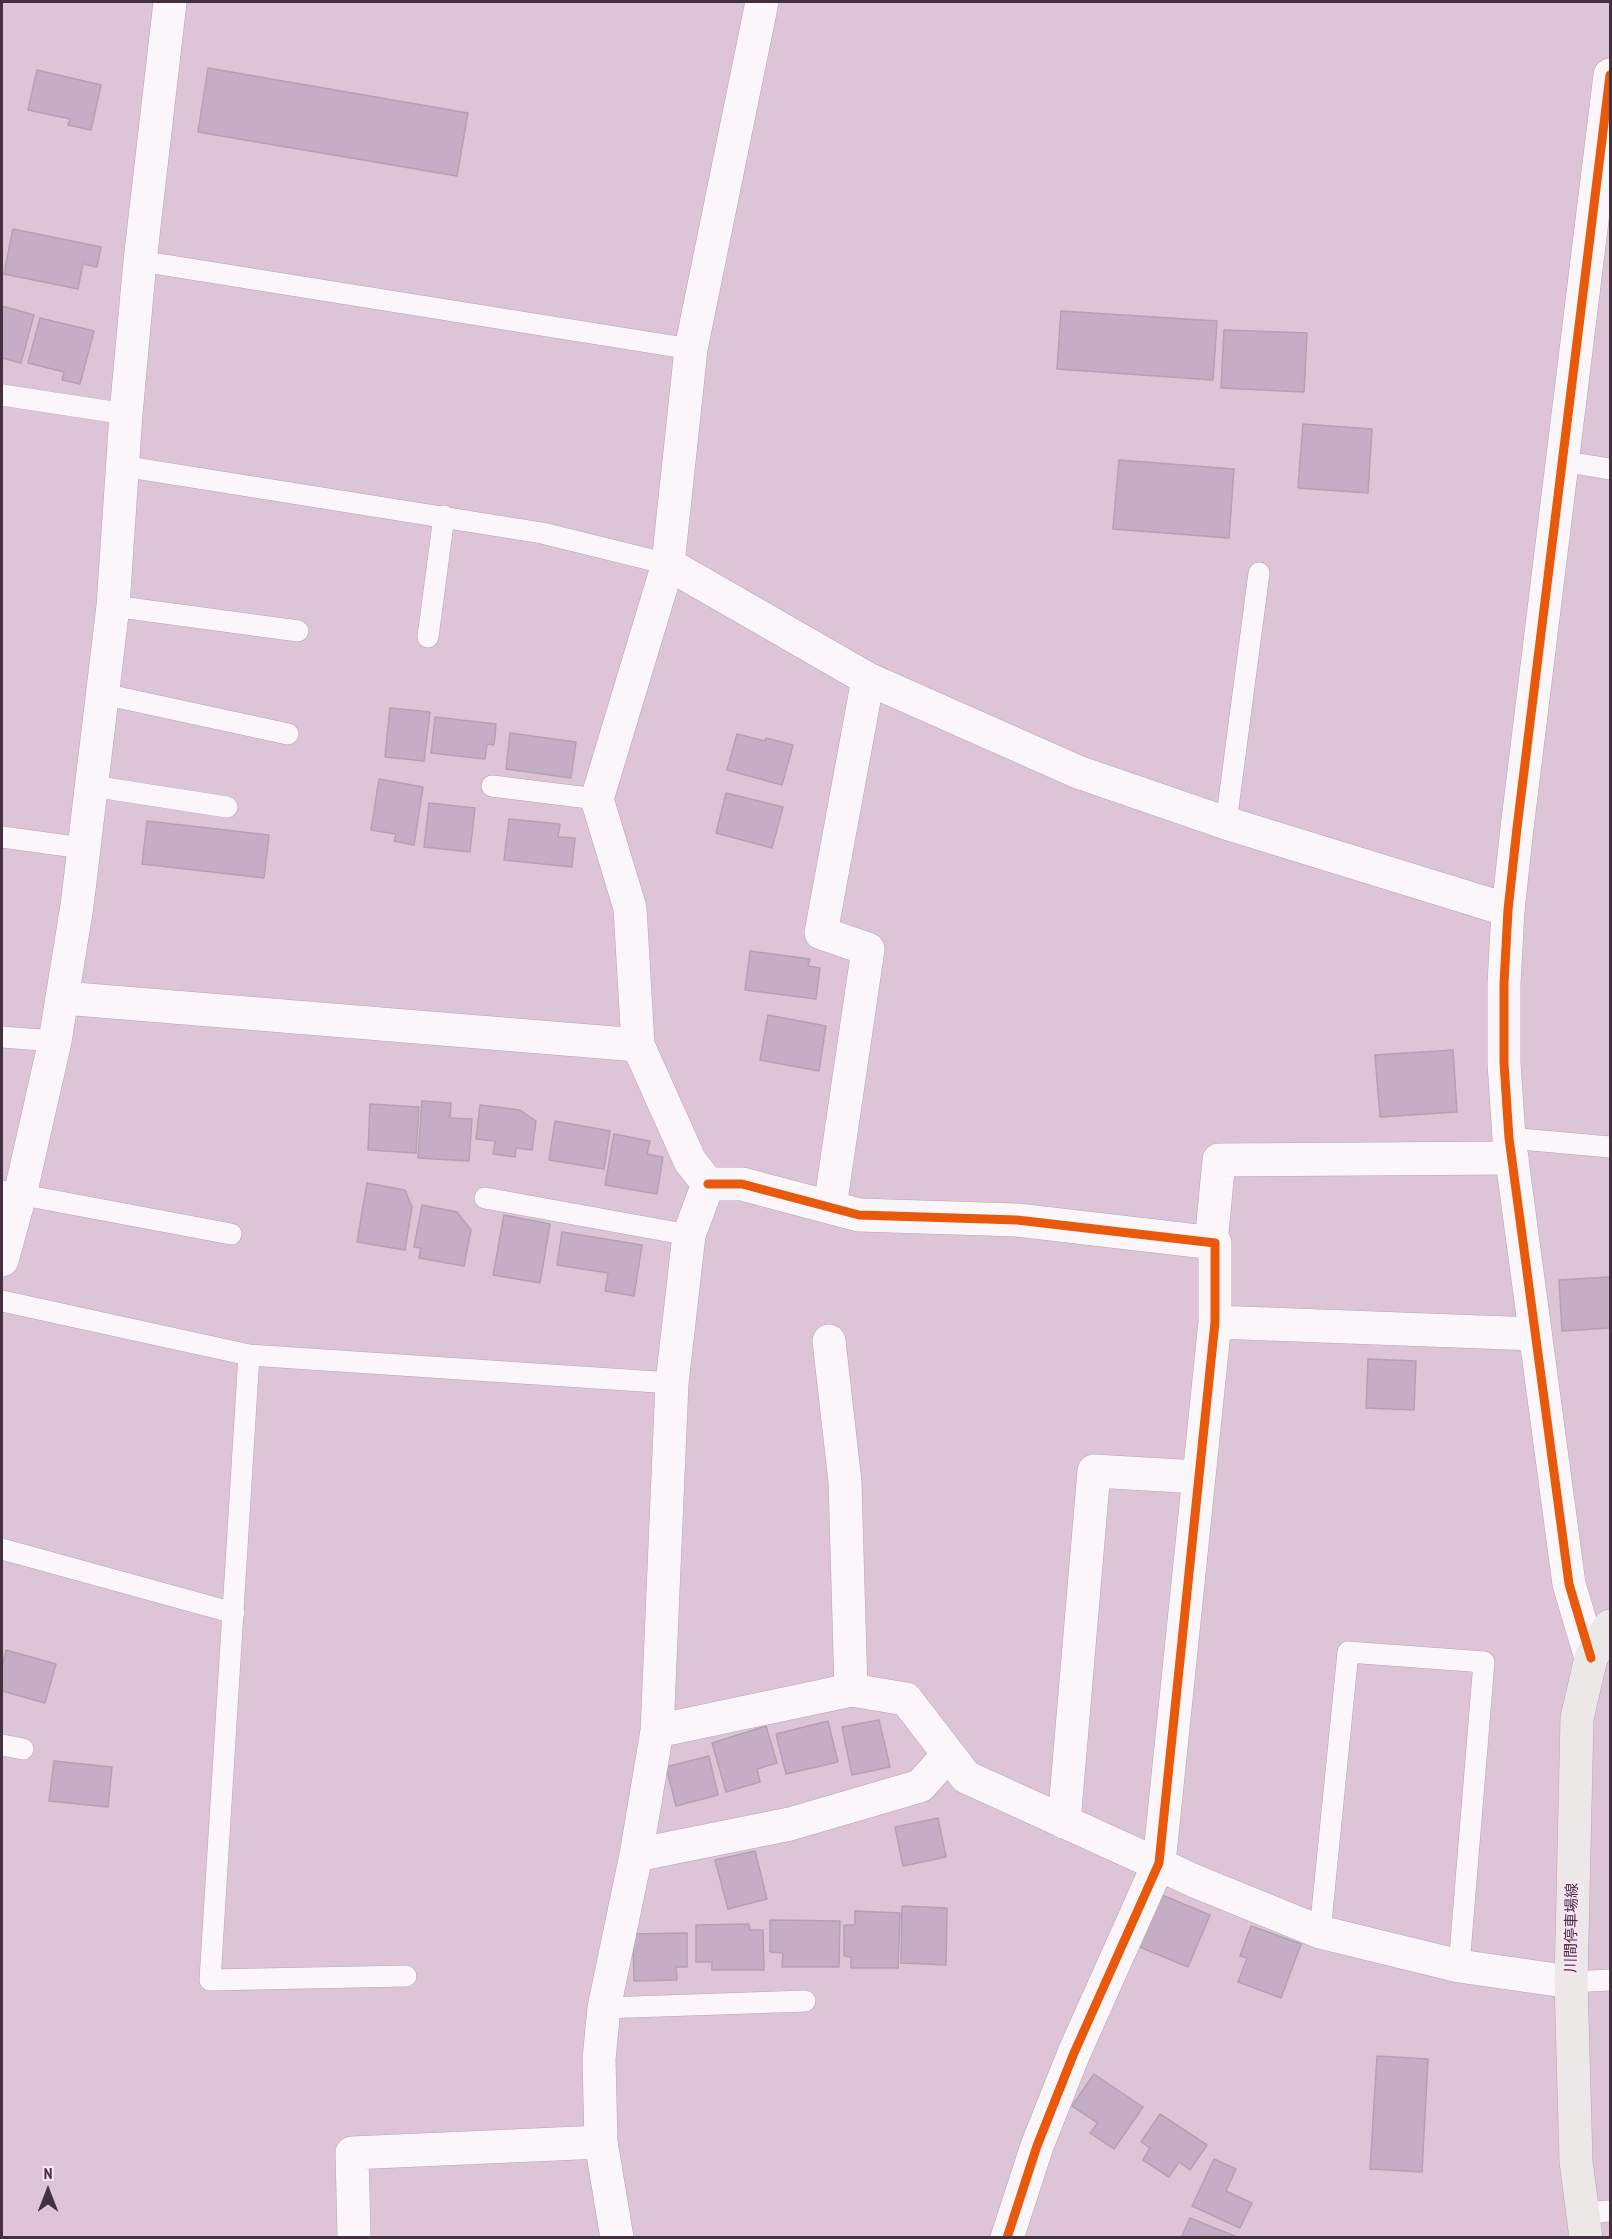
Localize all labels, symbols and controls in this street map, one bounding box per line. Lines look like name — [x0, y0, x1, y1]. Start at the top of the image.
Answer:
street label: 川間停車場線 — [1562, 1883, 1582, 1973]
north arrow — [18, 2161, 78, 2221]
text: N — [44, 2163, 52, 2183]

